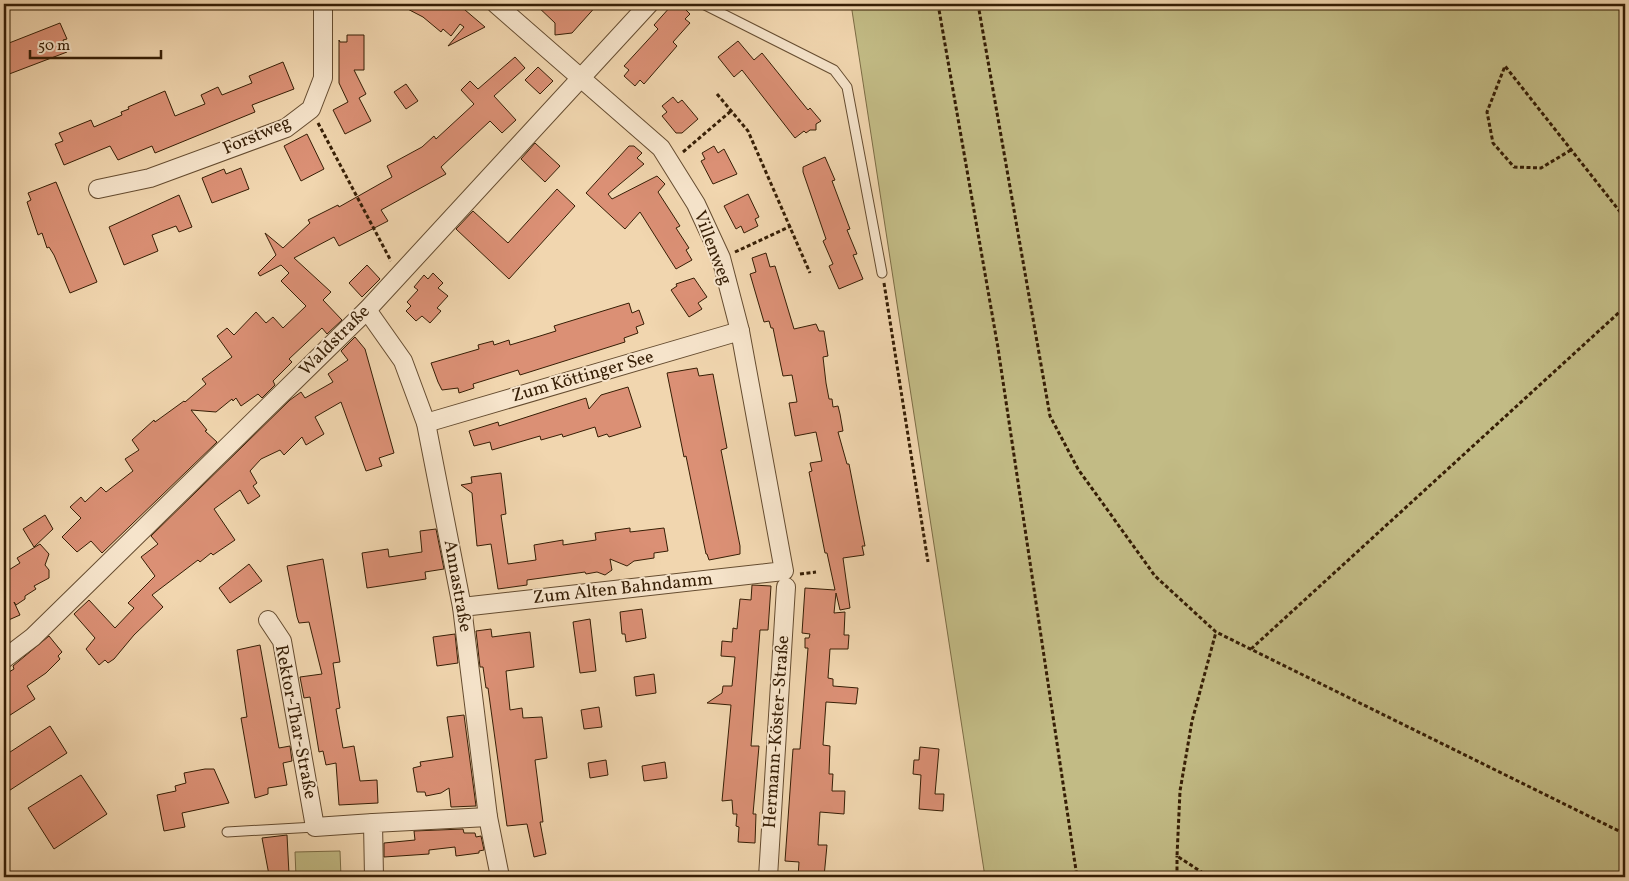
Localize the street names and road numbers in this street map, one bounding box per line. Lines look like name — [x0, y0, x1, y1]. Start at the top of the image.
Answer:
street label: Forstweg — [219, 110, 295, 162]
street label: Villenweg — [686, 207, 738, 289]
street label: Waldstraße — [294, 300, 376, 382]
street label: Zum Köttinger See — [509, 345, 657, 409]
street label: Annastraße — [437, 538, 477, 634]
street label: Zum Alten Bahndamm — [532, 567, 714, 611]
street label: Hermann-Köster-Straße — [758, 635, 796, 829]
street label: Rektor-Thar-Straße — [268, 643, 322, 801]

